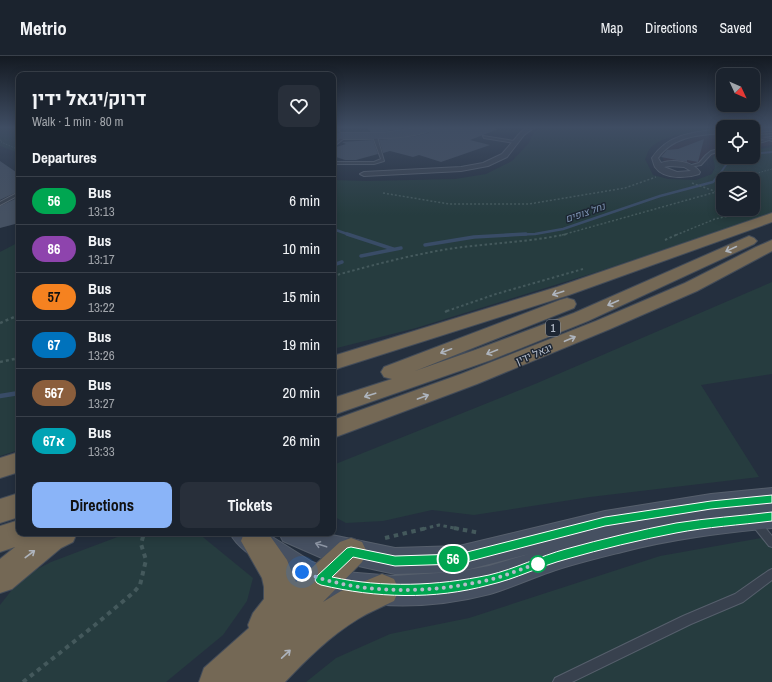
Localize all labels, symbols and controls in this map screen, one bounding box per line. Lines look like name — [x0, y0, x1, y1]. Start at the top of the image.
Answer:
text: Metrio — [20, 15, 67, 41]
text: Map — [601, 19, 623, 37]
text: Directions — [645, 19, 697, 37]
text: Saved — [719, 19, 752, 37]
north arrow — [716, 68, 760, 112]
map controls — [716, 68, 760, 216]
text: דרוק/יגאל ידין — [32, 85, 147, 111]
button: heart — [278, 85, 320, 127]
text: Walk · 1 min · 80 m — [32, 113, 123, 130]
button: locate — [716, 120, 760, 164]
text: Departures — [32, 147, 97, 168]
button: layers — [716, 172, 760, 216]
text: Bus — [88, 182, 111, 203]
text: 6 min — [289, 190, 320, 211]
text: 56 — [48, 192, 60, 210]
water label: נחל צופים — [564, 199, 608, 225]
text: 13:13 — [88, 203, 115, 220]
text: Bus — [88, 230, 111, 251]
text: 10 min — [282, 238, 320, 259]
text: 86 — [48, 240, 60, 258]
one-way arrow — [725, 246, 737, 253]
text: 13:17 — [88, 251, 115, 268]
text: Bus — [88, 278, 111, 299]
text: 15 min — [282, 286, 320, 307]
text: 57 — [48, 288, 60, 306]
one-way arrow — [552, 290, 565, 297]
text: 13:22 — [88, 299, 115, 316]
one-way arrow — [607, 300, 619, 307]
road number: 1 — [546, 320, 560, 336]
text: Bus — [88, 326, 111, 347]
text: 19 min — [282, 334, 320, 355]
one-way arrow — [563, 335, 575, 343]
text: 67 — [48, 336, 60, 354]
street label: יגאל ידין — [514, 340, 554, 368]
text: 13:26 — [88, 347, 115, 364]
one-way arrow — [441, 348, 453, 356]
one-way arrow — [487, 348, 499, 356]
text: Bus — [88, 374, 111, 395]
text: 20 min — [282, 382, 320, 403]
text: 567 — [44, 384, 64, 402]
one-way arrow — [364, 392, 376, 400]
one-way arrow — [416, 392, 428, 400]
text: 13:27 — [88, 395, 115, 412]
text: Bus — [88, 422, 111, 443]
text: 26 min — [282, 430, 320, 451]
text: 67א — [43, 432, 65, 450]
text: 13:33 — [88, 443, 115, 460]
button: Directions — [32, 482, 172, 528]
button: Tickets — [180, 482, 320, 528]
one-way arrow — [315, 541, 328, 548]
line badge: 56 — [435, 546, 471, 572]
one-way arrow — [24, 550, 35, 558]
text: 56 — [447, 550, 459, 568]
unlabelled marker — [529, 555, 547, 573]
your location — [292, 562, 312, 582]
one-way arrow — [281, 650, 291, 659]

